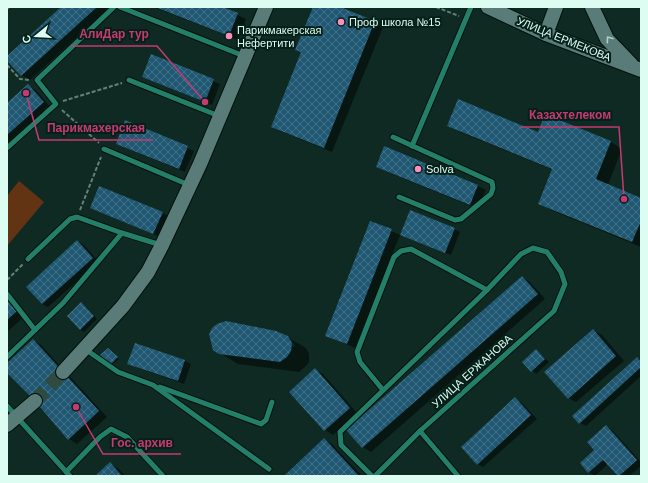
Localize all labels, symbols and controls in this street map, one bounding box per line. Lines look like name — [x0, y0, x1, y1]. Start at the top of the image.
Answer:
street label: УЛИЦА ЕРМЕКОВА — [515, 15, 613, 64]
north arrow — [16, 16, 56, 56]
place label: Проф школа №15 — [349, 16, 441, 28]
marker: Проф школа №15 — [336, 17, 346, 27]
callout: АлиДар тур — [71, 22, 157, 46]
place label: Парикмакерская Нефертити — [237, 24, 322, 49]
text: АлиДар тур — [79, 27, 149, 41]
marker: Парикмакерская Нефертити — [224, 31, 234, 41]
text: С — [20, 33, 33, 45]
one-way arrow — [606, 36, 614, 43]
callout: Казахтелеком — [521, 103, 619, 127]
text: Казахтелеком — [529, 108, 611, 122]
callout: Парикмахерская — [39, 116, 153, 140]
text: Парикмахерская — [47, 121, 145, 135]
place label: Solva — [426, 163, 454, 175]
marker: Solva — [413, 164, 423, 174]
street label: УЛИЦА ЕРЖАНОВА — [430, 332, 515, 410]
callout: Гос. архив — [103, 430, 181, 454]
text: Гос. архив — [111, 436, 173, 450]

